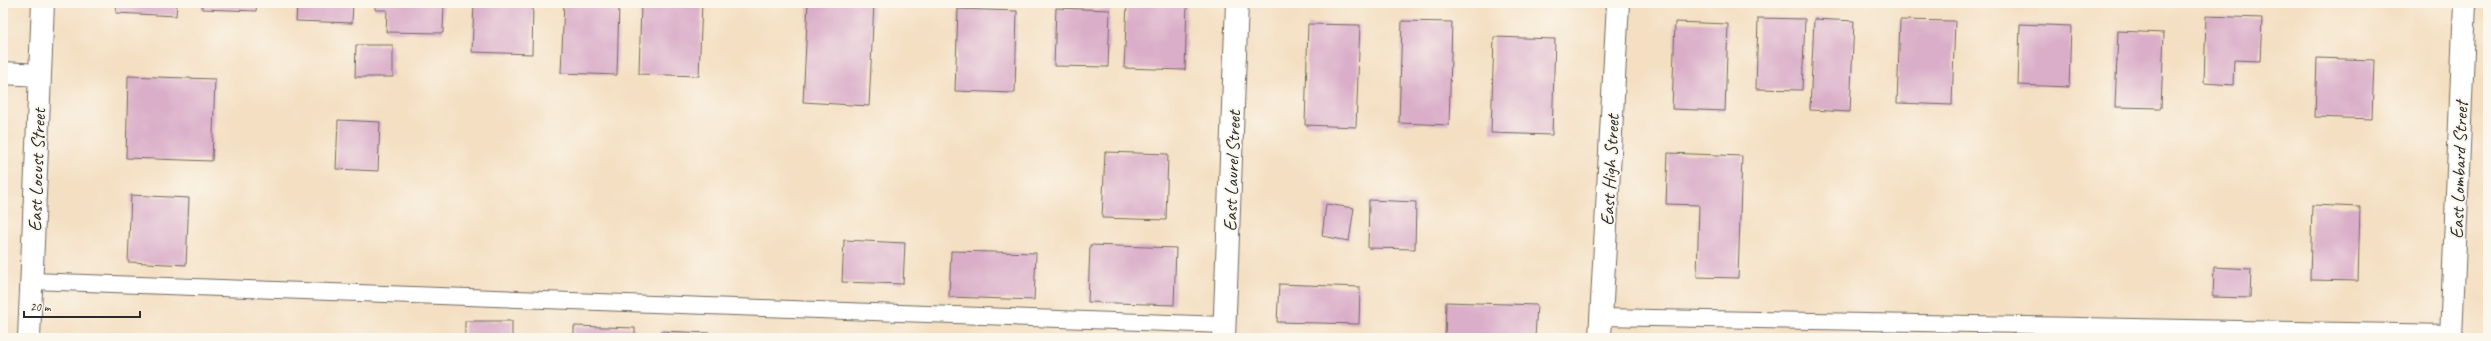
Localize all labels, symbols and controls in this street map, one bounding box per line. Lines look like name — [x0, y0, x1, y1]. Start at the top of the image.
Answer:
street label: East Lombard Street — [2445, 98, 2473, 239]
street label: East Locust Street — [23, 106, 51, 232]
street label: East Laurel Street — [1218, 109, 1246, 232]
street label: East High Street — [1595, 112, 1625, 226]
scale bar — [24, 293, 140, 319]
text: 20 m — [30, 299, 52, 315]

